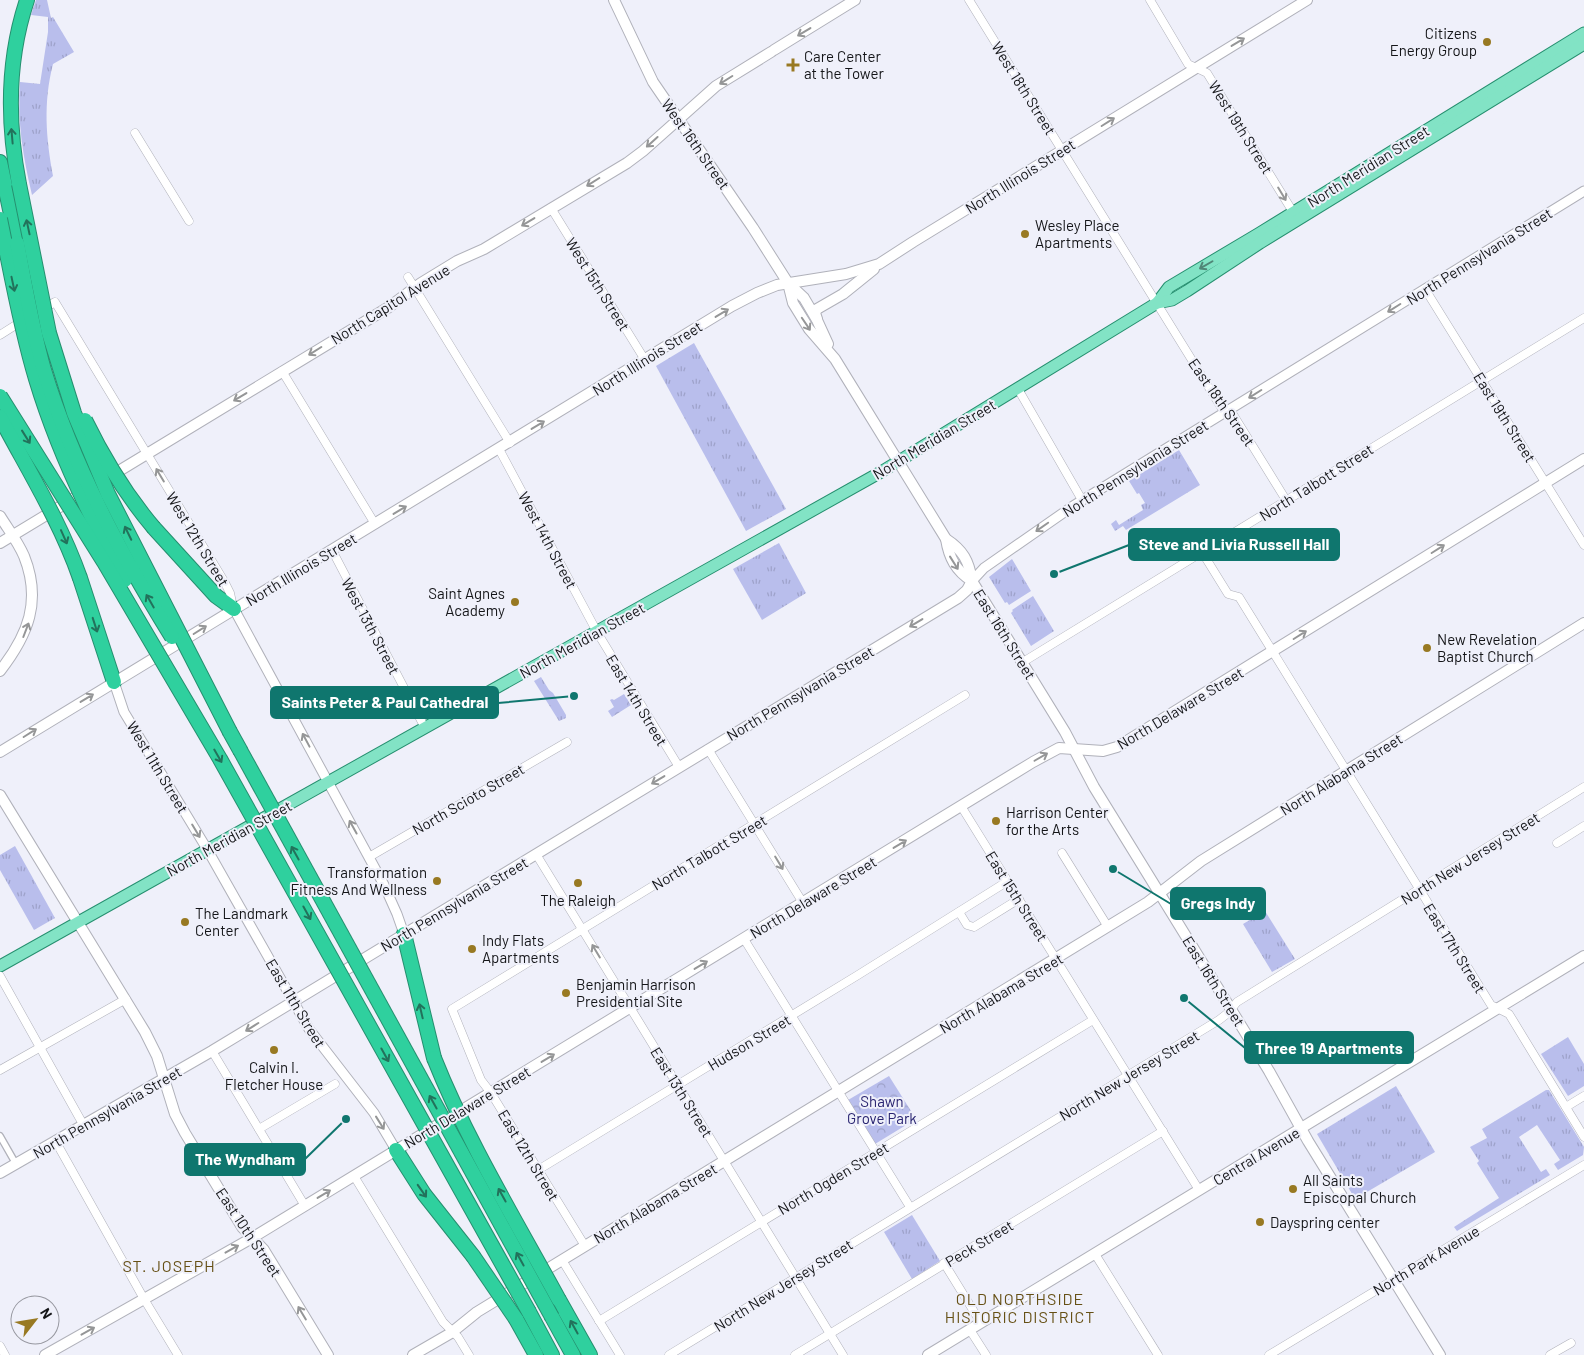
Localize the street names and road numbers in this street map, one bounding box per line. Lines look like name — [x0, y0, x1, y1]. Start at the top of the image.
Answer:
street label: West 18th Street — [988, 38, 1060, 138]
street label: West 19th Street — [1205, 77, 1277, 177]
street label: West 16th Street — [658, 95, 734, 193]
street label: North Meridian Street — [1304, 121, 1432, 211]
street label: North Illinois Street — [962, 135, 1078, 217]
street label: North Pennsylvania Street — [1403, 204, 1555, 308]
street label: West 15th Street — [562, 234, 634, 334]
street label: North Capitol Avenue — [327, 260, 453, 348]
street label: North Illinois Street — [589, 317, 705, 399]
street label: East 18th Street — [1185, 355, 1259, 449]
street label: East 19th Street — [1470, 369, 1540, 465]
street label: North Meridian Street — [869, 395, 999, 483]
street label: North Pennsylvania Street — [1059, 416, 1211, 520]
street label: North Talbott Street — [1256, 440, 1376, 524]
street label: West 12th Street — [163, 489, 233, 589]
street label: West 14th Street — [515, 489, 581, 591]
street label: North Illinois Street — [242, 529, 360, 609]
street label: West 13th Street — [338, 575, 404, 677]
street label: East 16th Street — [970, 586, 1040, 682]
street label: North Meridian Street — [516, 598, 648, 682]
street label: North Pennsylvania Street — [723, 642, 877, 744]
street label: East 14th Street — [603, 651, 671, 749]
street label: North Delaware Street — [1113, 663, 1247, 753]
street label: West 11th Street — [124, 718, 192, 816]
street label: North Alabama Street — [1277, 729, 1405, 819]
street label: North Scioto Street — [409, 760, 527, 838]
street label: North Meridian Street — [163, 796, 295, 880]
street label: North New Jersey Street — [1397, 808, 1543, 908]
street label: North Talbott Street — [648, 811, 770, 893]
street label: East 15th Street — [982, 848, 1052, 944]
street label: North Delaware Street — [746, 852, 880, 942]
street label: North Pennsylvania Street — [377, 853, 531, 955]
street label: East 17th Street — [1420, 900, 1490, 996]
street label: East 16th Street — [1179, 933, 1249, 1029]
street label: North Alabama Street — [936, 949, 1066, 1037]
street label: East 11th Street — [262, 955, 330, 1051]
street label: Hudson Street — [704, 1010, 794, 1074]
street label: North New Jersey Street — [1056, 1026, 1202, 1124]
street label: East 13th Street — [647, 1044, 717, 1140]
street label: North Pennsylvania Street — [29, 1062, 185, 1162]
street label: North Delaware Street — [400, 1062, 534, 1152]
street label: East 12th Street — [495, 1106, 563, 1204]
street label: Central Avenue — [1209, 1123, 1303, 1189]
street label: North Ogden Street — [774, 1138, 892, 1218]
street label: North Alabama Street — [590, 1159, 720, 1247]
street label: East 10th Street — [213, 1184, 285, 1280]
street label: Peck Street — [942, 1216, 1016, 1270]
street label: North Park Avenue — [1370, 1221, 1482, 1299]
street label: North New Jersey Street — [710, 1235, 856, 1335]

